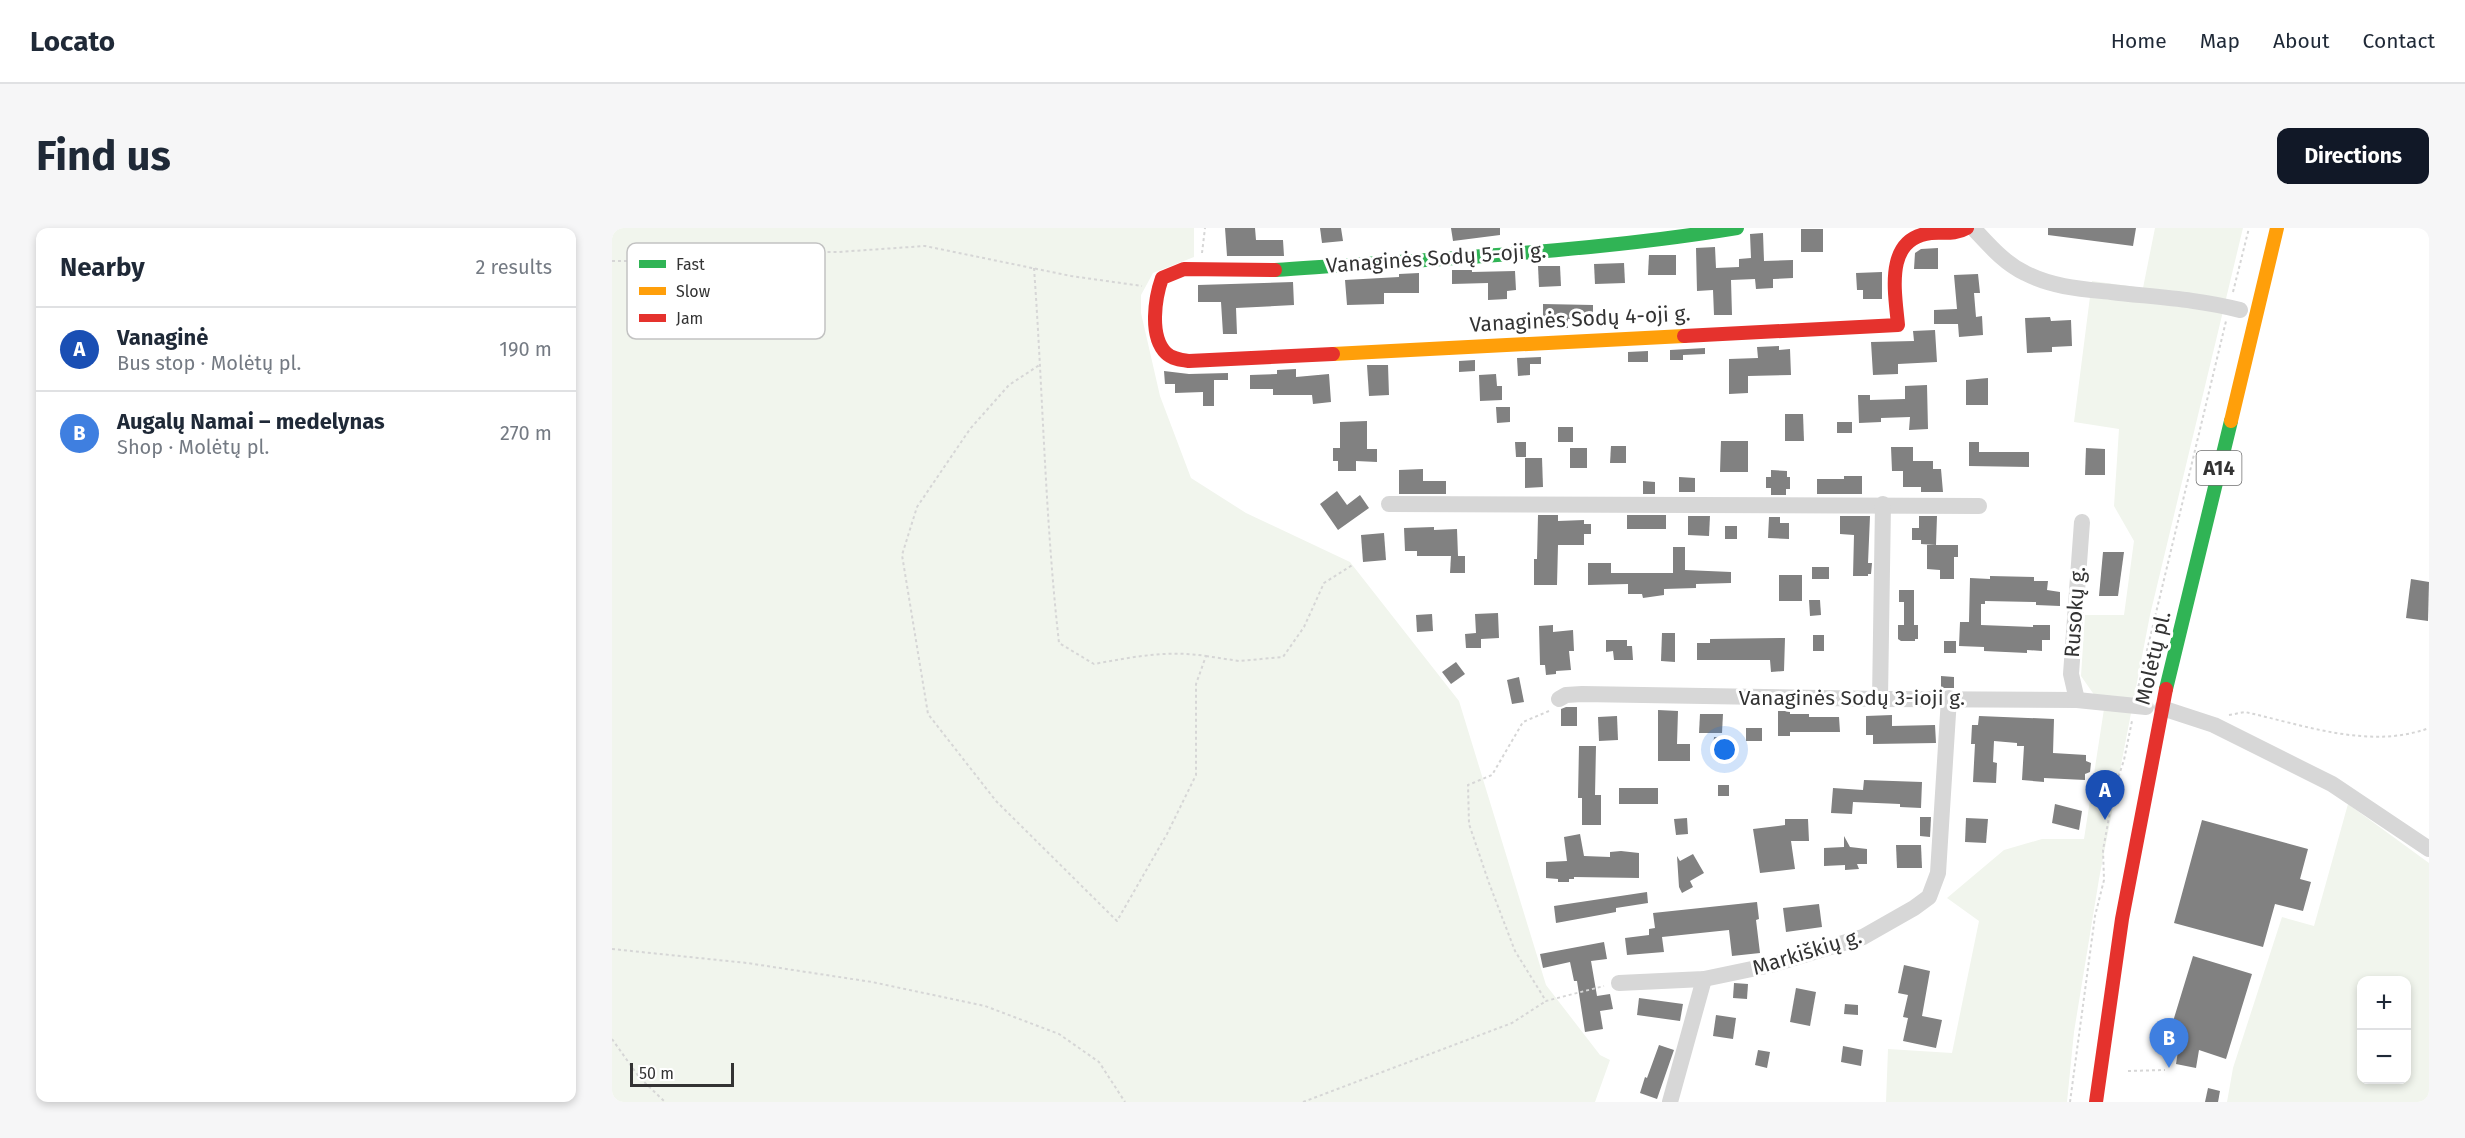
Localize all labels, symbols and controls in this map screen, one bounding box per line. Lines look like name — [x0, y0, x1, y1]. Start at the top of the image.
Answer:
text: Locato — [30, 25, 115, 58]
text: Home — [2111, 28, 2167, 54]
text: Map — [2200, 28, 2240, 54]
text: About — [2273, 28, 2330, 54]
text: Contact — [2363, 28, 2435, 54]
button: Directions — [2277, 128, 2429, 184]
text: Find us — [36, 131, 171, 181]
street label: Vanaginės Sodų 5-oji g. — [1325, 237, 1547, 279]
legend — [627, 243, 825, 339]
text: Nearby — [60, 252, 145, 283]
text: 2 results — [475, 255, 552, 279]
text: Fast — [676, 255, 705, 274]
text: Slow — [676, 282, 711, 301]
street label: Vanaginės Sodų 4-oji g. — [1469, 300, 1691, 338]
text: Jam — [676, 309, 703, 328]
text: Vanaginė — [117, 324, 208, 351]
text: A — [74, 337, 85, 361]
text: 190 m — [499, 337, 552, 361]
text: Bus stop · Molėtų pl. — [117, 351, 301, 375]
text: Augalų Namai – medelynas — [117, 408, 385, 435]
text: B — [73, 421, 86, 445]
text: 270 m — [500, 421, 552, 445]
text: Shop · Molėtų pl. — [117, 435, 269, 459]
road number: A14 — [2196, 451, 2242, 485]
street label: Rusokų g. — [2059, 566, 2091, 658]
street label: Molėtų pl. — [2130, 609, 2176, 707]
street label: Vanaginės Sodų 3-ioji g. — [1739, 685, 1965, 711]
your location — [1710, 735, 1739, 764]
pin: A — [2086, 770, 2124, 820]
street label: Markiškių g. — [1749, 923, 1865, 981]
map controls — [2357, 976, 2411, 1084]
button: + — [2357, 976, 2411, 1030]
pin: B — [2150, 1018, 2188, 1068]
button: − — [2357, 1030, 2411, 1084]
scale bar — [630, 1060, 734, 1088]
text: 50 m — [639, 1064, 674, 1083]

